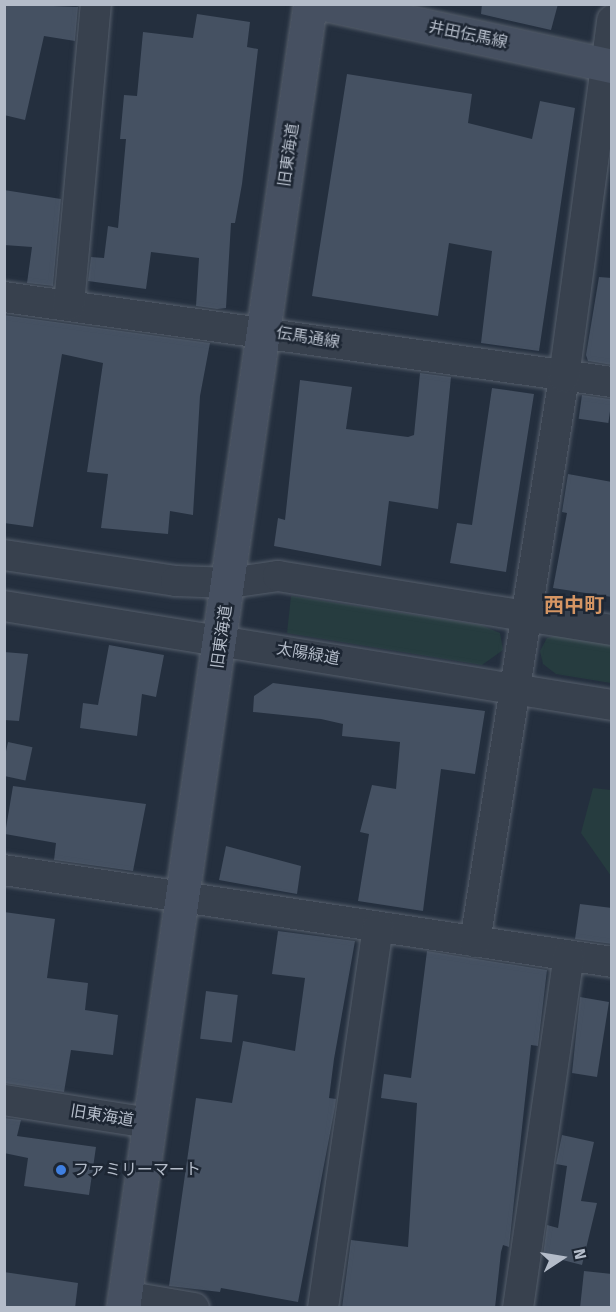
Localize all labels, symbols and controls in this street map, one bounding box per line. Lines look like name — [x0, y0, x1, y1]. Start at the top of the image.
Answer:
street label: 井田伝馬線 — [427, 17, 509, 53]
street label: 旧東海道 — [275, 122, 303, 188]
street label: 伝馬通線 — [275, 324, 341, 352]
district label: 西中町 — [544, 593, 604, 617]
street label: 旧東海道 — [208, 604, 236, 670]
street label: 太陽緑道 — [275, 639, 341, 669]
street label: 旧東海道 — [69, 1102, 135, 1130]
place label: ファミリーマート — [73, 1160, 201, 1180]
marker: ファミリーマート — [54, 1163, 68, 1177]
north arrow — [532, 1228, 592, 1288]
text: N — [570, 1247, 590, 1261]

